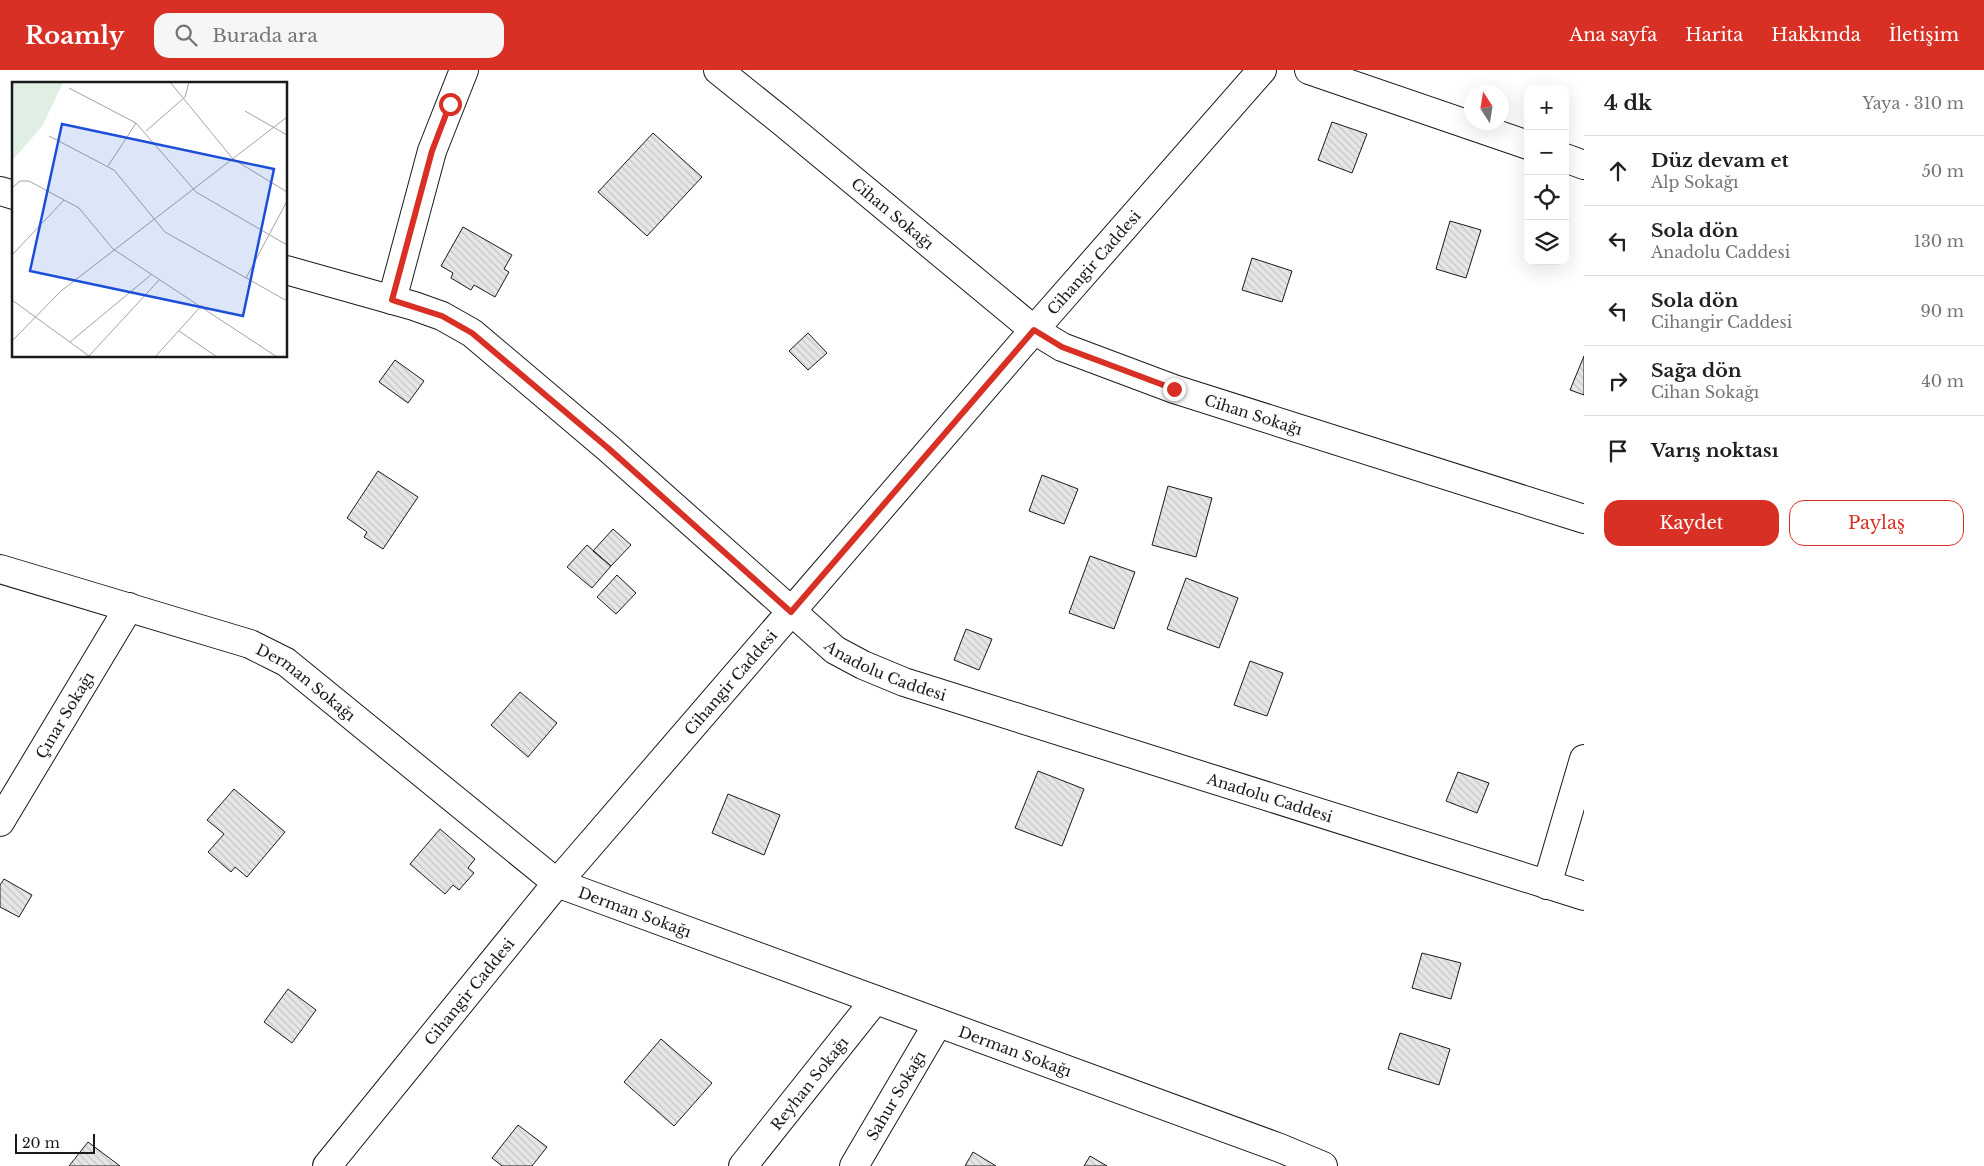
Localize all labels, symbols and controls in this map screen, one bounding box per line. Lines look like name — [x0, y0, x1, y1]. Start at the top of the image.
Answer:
search box — [154, 13, 504, 58]
text: Roamly — [25, 21, 124, 50]
icon: search — [172, 21, 200, 49]
text: Burada ara — [212, 24, 318, 47]
text: Ana sayfa — [1569, 24, 1657, 46]
text: Harita — [1685, 24, 1743, 46]
text: Hakkında — [1771, 24, 1861, 46]
text: İletişim — [1889, 24, 1959, 46]
inset map — [12, 82, 288, 358]
north arrow — [1464, 85, 1509, 130]
map controls — [1524, 85, 1569, 265]
button: + — [1524, 85, 1569, 130]
text: 4 dk — [1604, 90, 1652, 116]
route start — [439, 93, 462, 116]
text: Yaya · 310 m — [1863, 93, 1964, 113]
button: − — [1524, 130, 1569, 175]
text: Düz devam et — [1651, 149, 1789, 172]
icon: ahead — [1604, 157, 1632, 185]
text: 50 m — [1922, 161, 1964, 181]
text: Alp Sokağı — [1651, 172, 1739, 192]
street label: Cihan Sokağı — [848, 173, 938, 253]
button: locate — [1524, 175, 1569, 220]
street label: Cihangir Caddesi — [1043, 206, 1144, 318]
text: Sola dön — [1651, 219, 1738, 242]
button: layers — [1524, 220, 1569, 265]
icon: left — [1604, 227, 1632, 255]
text: 130 m — [1914, 231, 1964, 251]
text: Anadolu Caddesi — [1651, 242, 1790, 262]
text: Sola dön — [1651, 289, 1738, 312]
icon: left — [1604, 297, 1632, 325]
text: 90 m — [1921, 301, 1964, 321]
text: Cihangir Caddesi — [1651, 312, 1792, 332]
text: Sağa dön — [1651, 359, 1742, 382]
icon: right — [1604, 367, 1632, 395]
text: 40 m — [1921, 371, 1964, 391]
route end — [1163, 378, 1186, 401]
text: Cihan Sokağı — [1651, 382, 1759, 402]
street label: Cihan Sokağı — [1202, 390, 1305, 439]
icon: arrive — [1604, 437, 1632, 465]
text: Varış noktası — [1651, 439, 1779, 462]
button: Kaydet — [1604, 500, 1779, 546]
button: Paylaş — [1789, 500, 1964, 546]
street label: Cihangir Caddesi — [680, 626, 781, 738]
street label: Anadolu Caddesi — [820, 635, 949, 704]
street label: Derman Sokağı — [253, 639, 360, 725]
street label: Çınar Sokağı — [31, 668, 98, 762]
street label: Anadolu Caddesi — [1204, 768, 1335, 826]
street label: Derman Sokağı — [576, 882, 694, 941]
street label: Cihangir Caddesi — [420, 934, 518, 1049]
street label: Derman Sokağı — [956, 1022, 1075, 1080]
street label: Reyhan Sokağı — [766, 1032, 852, 1134]
street label: Sahur Sokağı — [862, 1047, 929, 1144]
scale bar — [15, 1131, 95, 1154]
text: 20 m — [22, 1134, 60, 1152]

